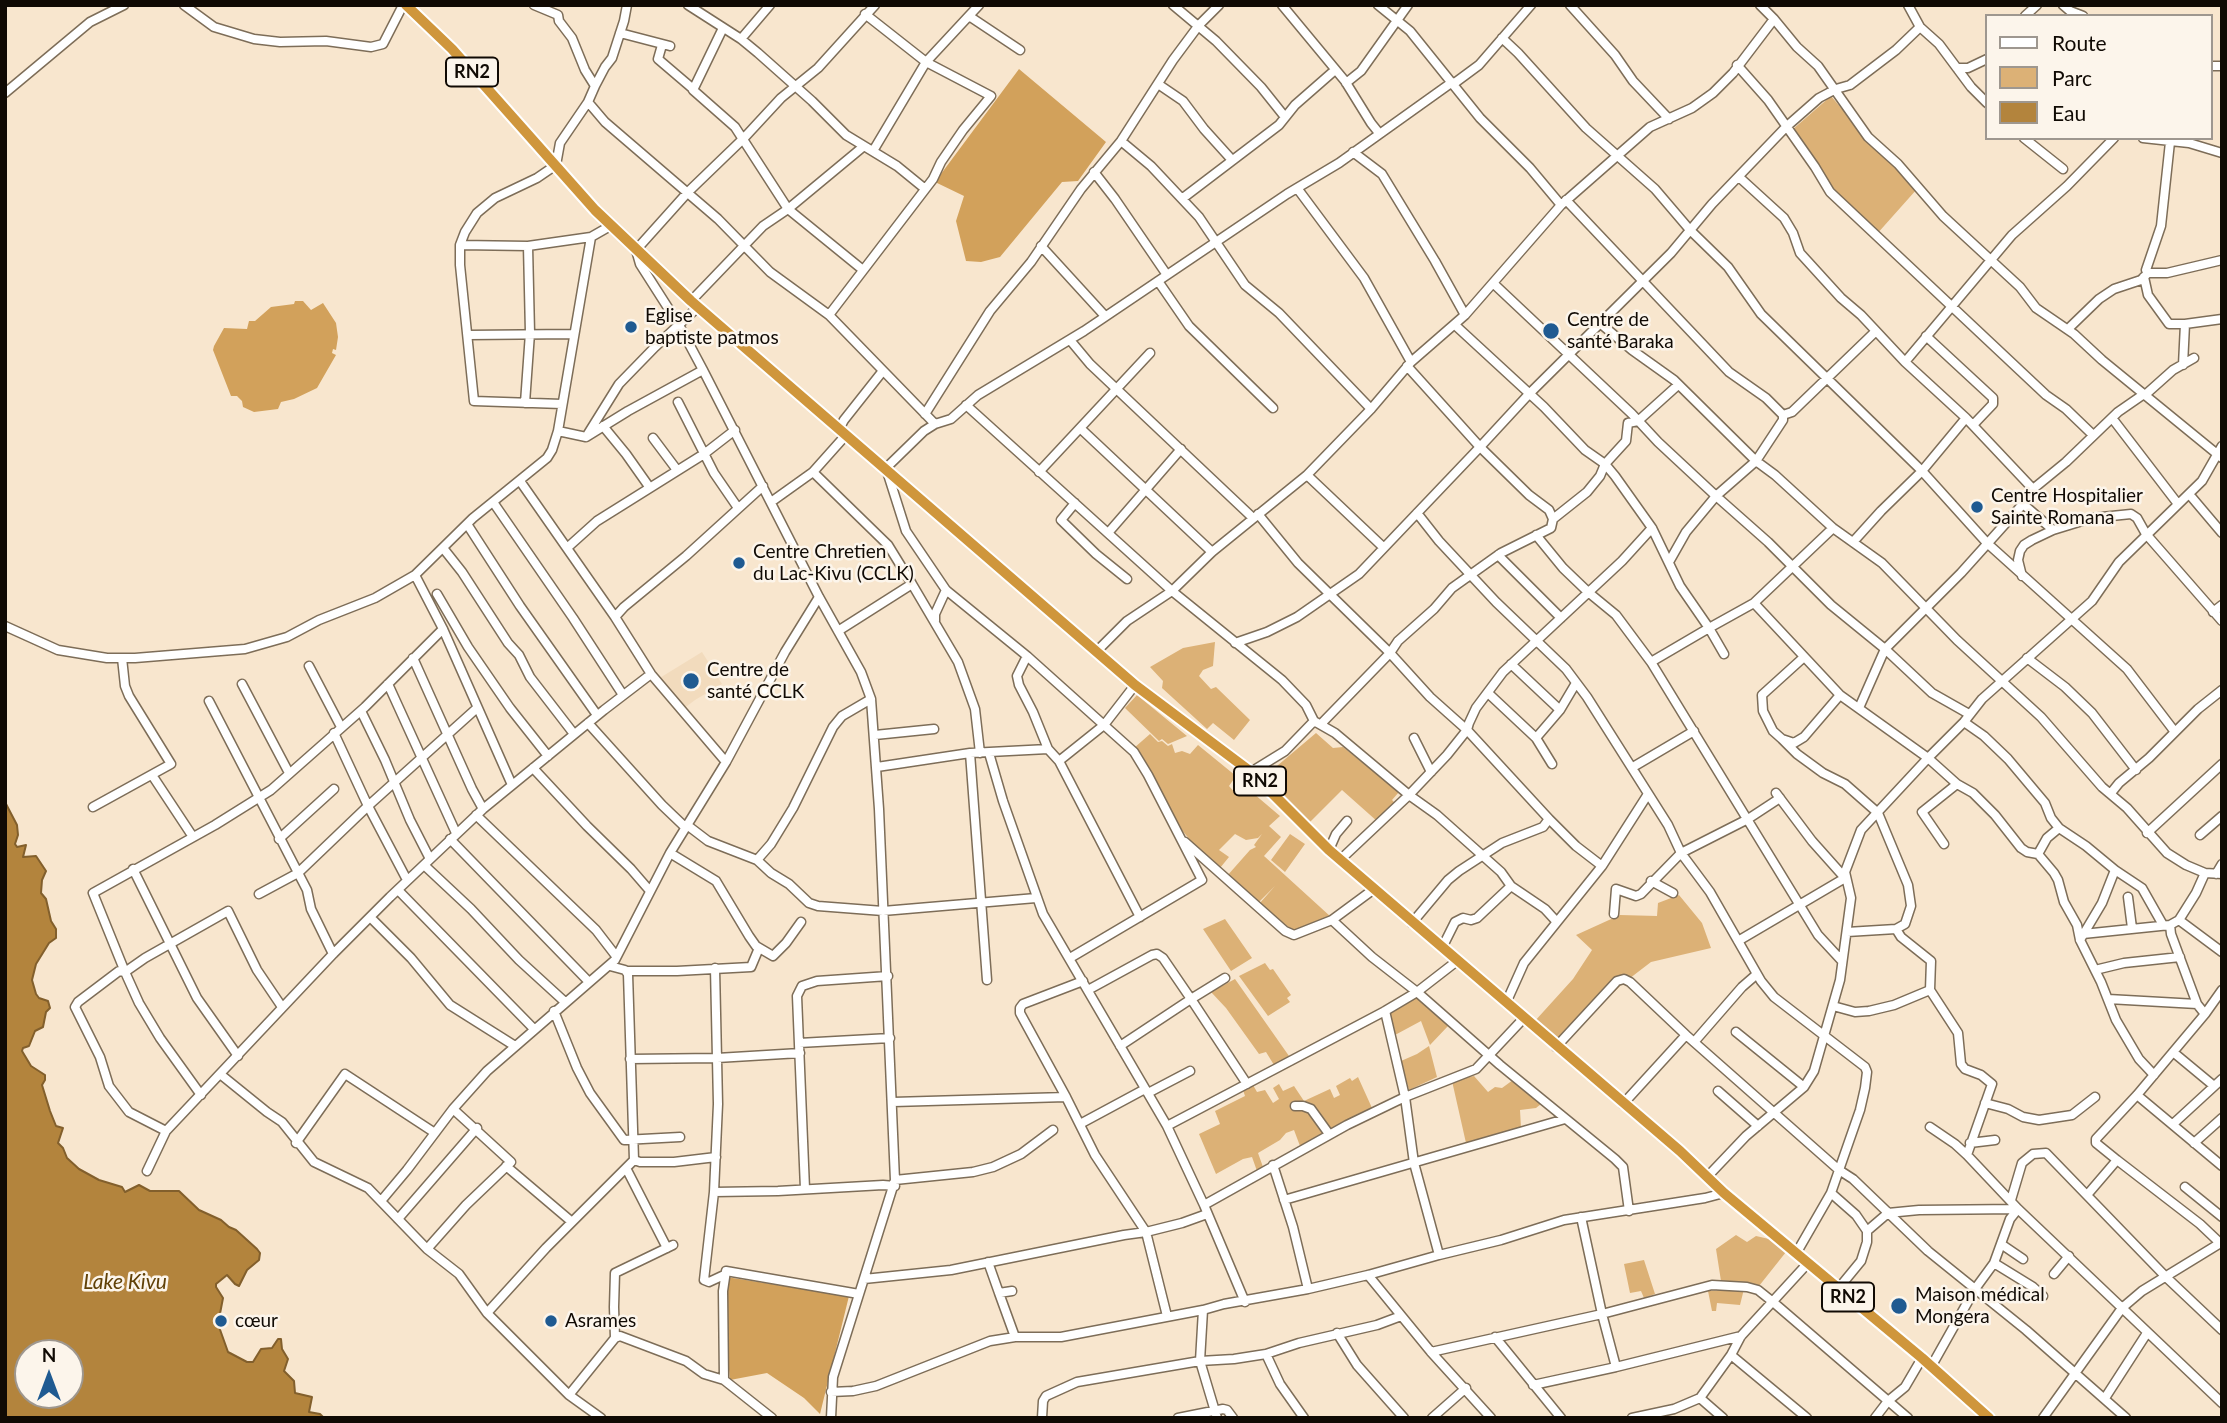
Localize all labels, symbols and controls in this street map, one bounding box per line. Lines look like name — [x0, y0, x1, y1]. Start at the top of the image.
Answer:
legend — [1986, 14, 2213, 140]
text: Route — [2052, 30, 2107, 55]
road number: RN2 — [446, 58, 498, 86]
text: Parc — [2052, 65, 2092, 90]
text: Eau — [2052, 100, 2086, 125]
place label: Eglise baptiste patmos — [645, 305, 779, 349]
place label: Centre de santé Baraka — [1567, 309, 1674, 353]
marker: Eglise baptiste patmos — [623, 319, 639, 335]
marker: Centre de santé Baraka — [1541, 321, 1561, 341]
place label: Centre Hospitalier Sainte Romana — [1991, 485, 2143, 529]
marker: Centre Hospitalier Sainte Romana — [1969, 499, 1985, 515]
place label: Centre Chretien du Lac-Kivu (CCLK) — [753, 541, 914, 585]
marker: Centre Chretien du Lac-Kivu (CCLK) — [731, 555, 747, 571]
place label: Centre de santé CCLK — [707, 659, 804, 703]
marker: Centre de santé CCLK — [681, 671, 701, 691]
road number: RN2 — [1234, 766, 1286, 796]
water label: Lake Kivu — [83, 1269, 167, 1295]
road number: RN2 — [1822, 1282, 1874, 1312]
place label: Maison médical Mongera — [1915, 1284, 2045, 1328]
marker: Maison médical Mongera — [1889, 1296, 1909, 1316]
place label: cœur — [235, 1310, 278, 1332]
place label: Asrames — [565, 1310, 636, 1332]
marker: cœur — [213, 1313, 229, 1329]
marker: Asrames — [543, 1313, 559, 1329]
north arrow — [14, 1339, 84, 1409]
text: N — [42, 1343, 56, 1366]

